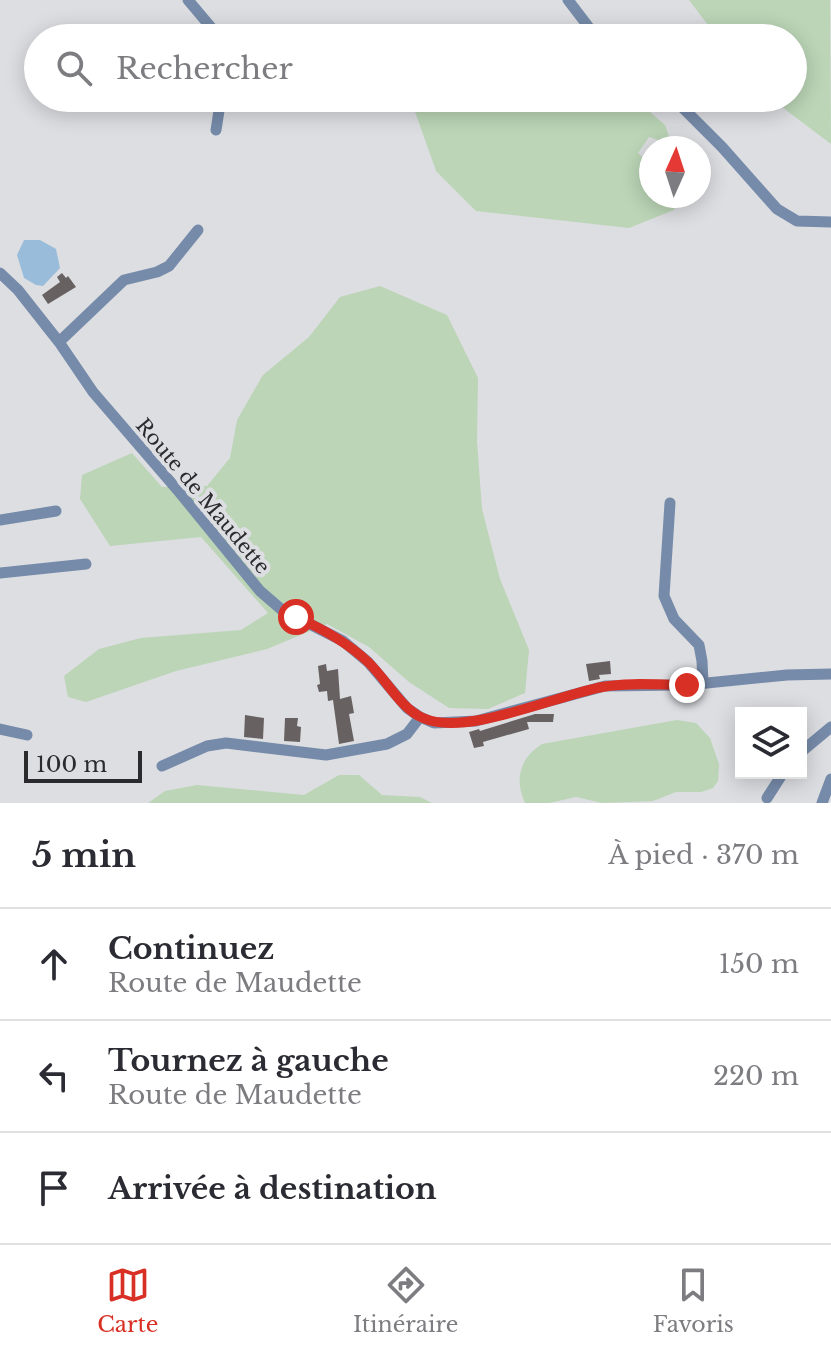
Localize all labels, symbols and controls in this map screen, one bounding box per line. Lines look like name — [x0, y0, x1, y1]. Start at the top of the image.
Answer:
search box — [24, 24, 807, 112]
icon: search — [52, 46, 96, 90]
text: Rechercher — [116, 50, 293, 87]
north arrow — [639, 136, 711, 208]
street label: Route de Maudette — [131, 413, 275, 579]
route start — [278, 599, 314, 635]
route end — [669, 667, 705, 703]
map controls — [735, 707, 807, 779]
button: layers — [735, 707, 807, 779]
scale bar — [24, 747, 142, 783]
text: 100 m — [36, 751, 107, 778]
text: 5 min — [32, 834, 136, 876]
text: À pied · 370 m — [608, 839, 799, 871]
text: Continuez — [108, 930, 274, 967]
icon: ahead — [32, 942, 76, 986]
text: 150 m — [719, 948, 799, 980]
text: Route de Maudette — [108, 967, 362, 999]
text: Tournez à gauche — [108, 1042, 389, 1079]
icon: left — [32, 1054, 76, 1098]
text: 220 m — [713, 1060, 799, 1092]
text: Route de Maudette — [108, 1079, 362, 1111]
icon: arrive — [32, 1166, 76, 1210]
text: Arrivée à destination — [108, 1170, 437, 1207]
tab: Carte — [97, 1263, 158, 1338]
tab: Itinéraire — [353, 1263, 458, 1338]
tab: Favoris — [653, 1263, 734, 1338]

